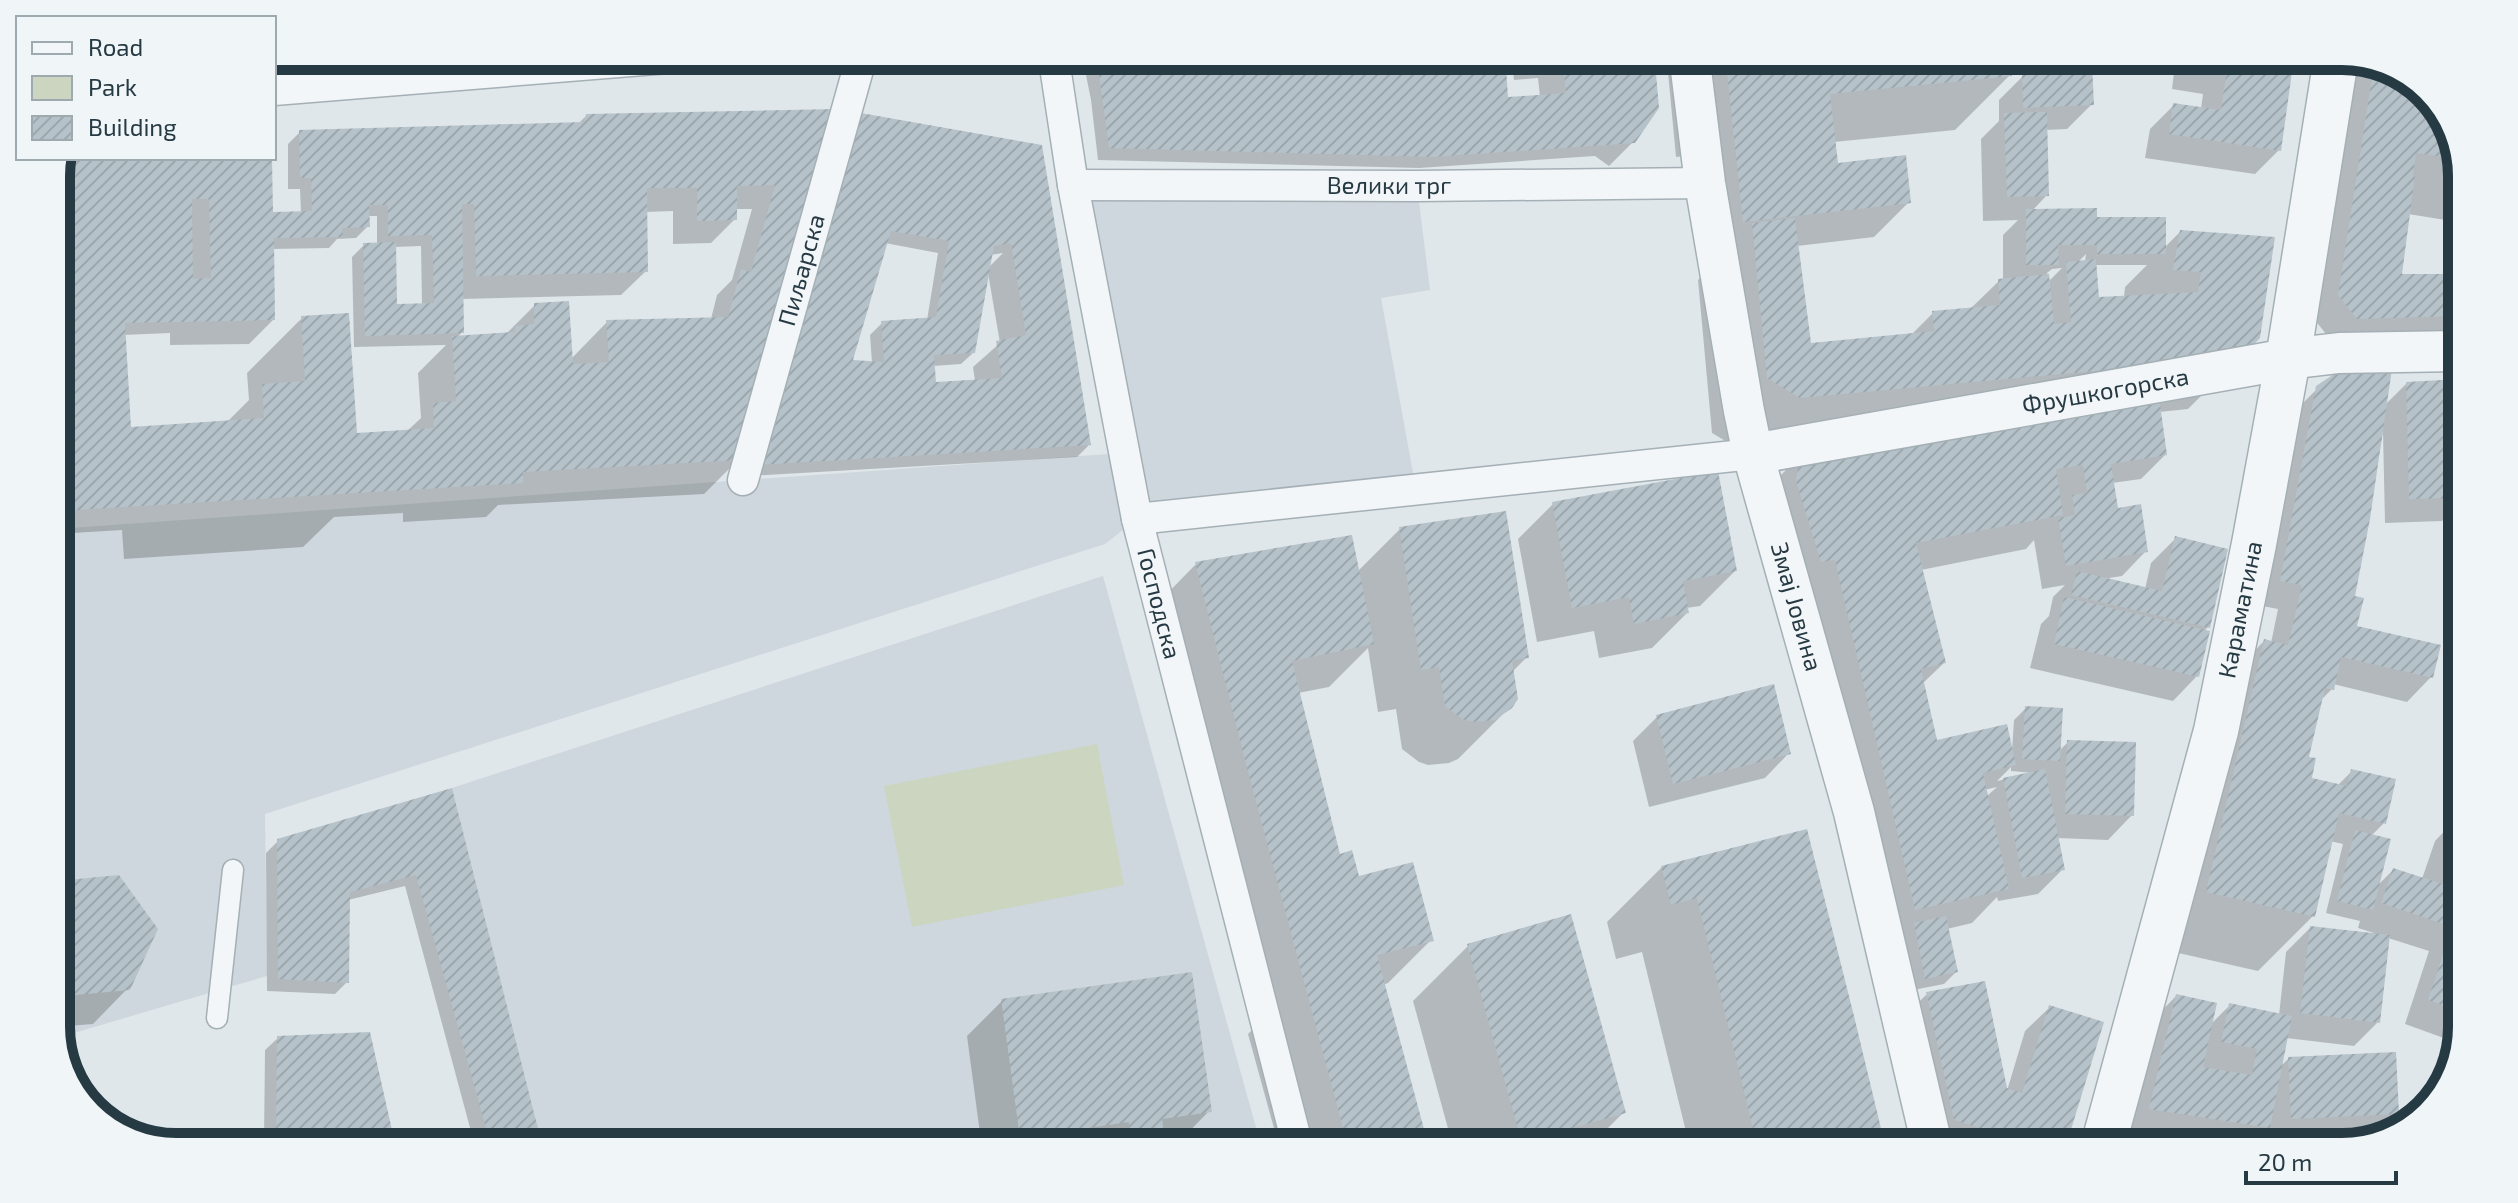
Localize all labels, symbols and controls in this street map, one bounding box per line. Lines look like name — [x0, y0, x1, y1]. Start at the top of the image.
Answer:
legend — [16, 16, 276, 160]
text: Road — [88, 32, 143, 61]
text: Park — [88, 72, 137, 101]
text: Building — [88, 112, 177, 141]
street label: Велики трг — [1327, 170, 1451, 199]
street label: Пиљарска — [771, 211, 830, 329]
street label: Фрушкогорска — [2020, 361, 2191, 419]
street label: Караматина — [2211, 538, 2267, 680]
street label: Змај Јовина — [1766, 539, 1829, 674]
street label: Господска — [1132, 545, 1188, 662]
scale bar — [2246, 1135, 2396, 1185]
text: 20 m — [2258, 1147, 2312, 1176]

